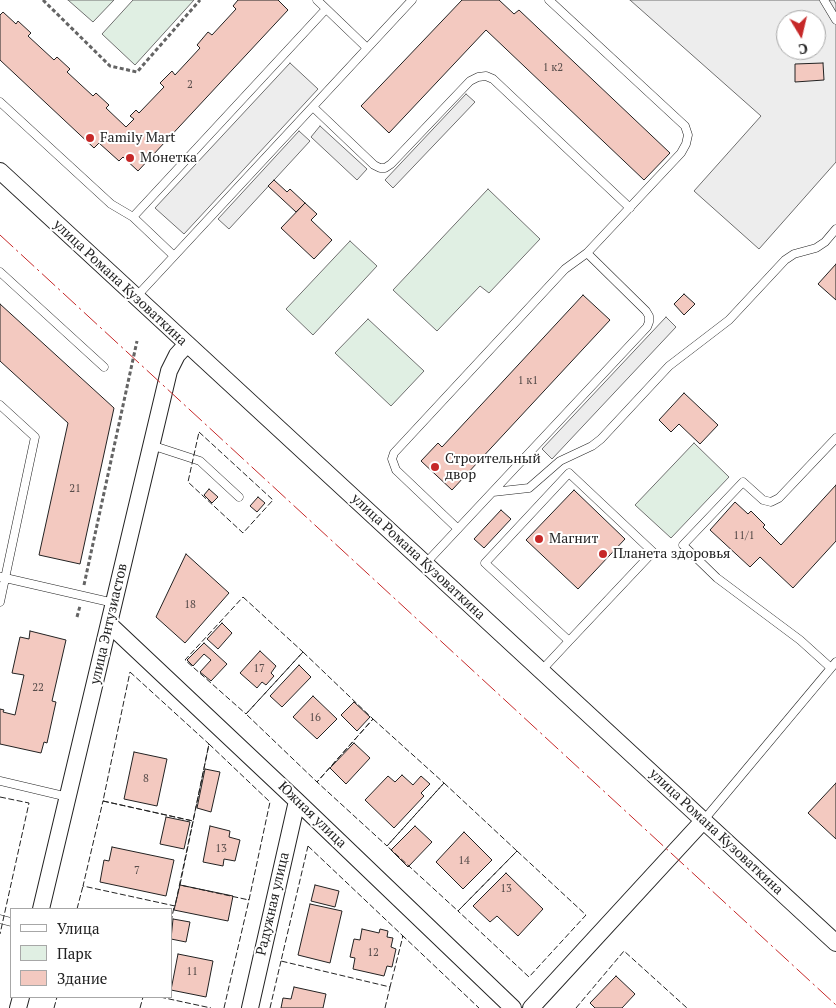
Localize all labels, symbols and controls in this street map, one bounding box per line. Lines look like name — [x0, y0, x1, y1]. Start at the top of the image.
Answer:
north arrow — [776, 10, 826, 60]
text: С — [797, 39, 809, 59]
house number: 1 к2 — [543, 61, 563, 75]
house number: 2 — [187, 78, 193, 92]
place label: Family Mart — [100, 130, 175, 146]
marker: Family Mart — [84, 132, 96, 144]
place label: Монетка — [140, 150, 197, 166]
marker: Монетка — [124, 152, 136, 164]
street label: улица Романа Кузоваткина — [50, 217, 190, 349]
house number: 1 к1 — [518, 374, 538, 388]
place label: Строительный двор — [445, 451, 541, 484]
marker: Строительный двор — [429, 461, 441, 473]
house number: 21 — [69, 482, 81, 496]
street label: улица Романа Кузоваткина — [348, 491, 488, 623]
house number: 11/1 — [733, 529, 755, 543]
place label: Магнит — [549, 531, 598, 547]
marker: Магнит — [533, 533, 545, 545]
place label: Планета здоровья — [613, 546, 730, 562]
marker: Планета здоровья — [597, 548, 609, 560]
street label: улица Энтузиастов — [87, 562, 131, 686]
house number: 18 — [184, 598, 196, 612]
house number: 17 — [253, 662, 265, 676]
house number: 22 — [32, 681, 44, 695]
house number: 16 — [309, 711, 321, 725]
street label: улица Романа Кузоваткина — [646, 766, 786, 898]
house number: 8 — [143, 772, 149, 786]
street label: Южная улица — [274, 778, 350, 852]
house number: 13 — [215, 842, 227, 856]
street label: Радужная улица — [253, 851, 293, 957]
house number: 14 — [458, 854, 470, 868]
house number: 7 — [134, 864, 140, 878]
house number: 13 — [500, 882, 512, 896]
legend — [10, 908, 172, 998]
text: Улица — [57, 918, 100, 938]
text: Парк — [57, 943, 92, 963]
house number: 12 — [367, 946, 379, 960]
house number: 11 — [186, 965, 198, 979]
text: Здание — [57, 968, 107, 988]

